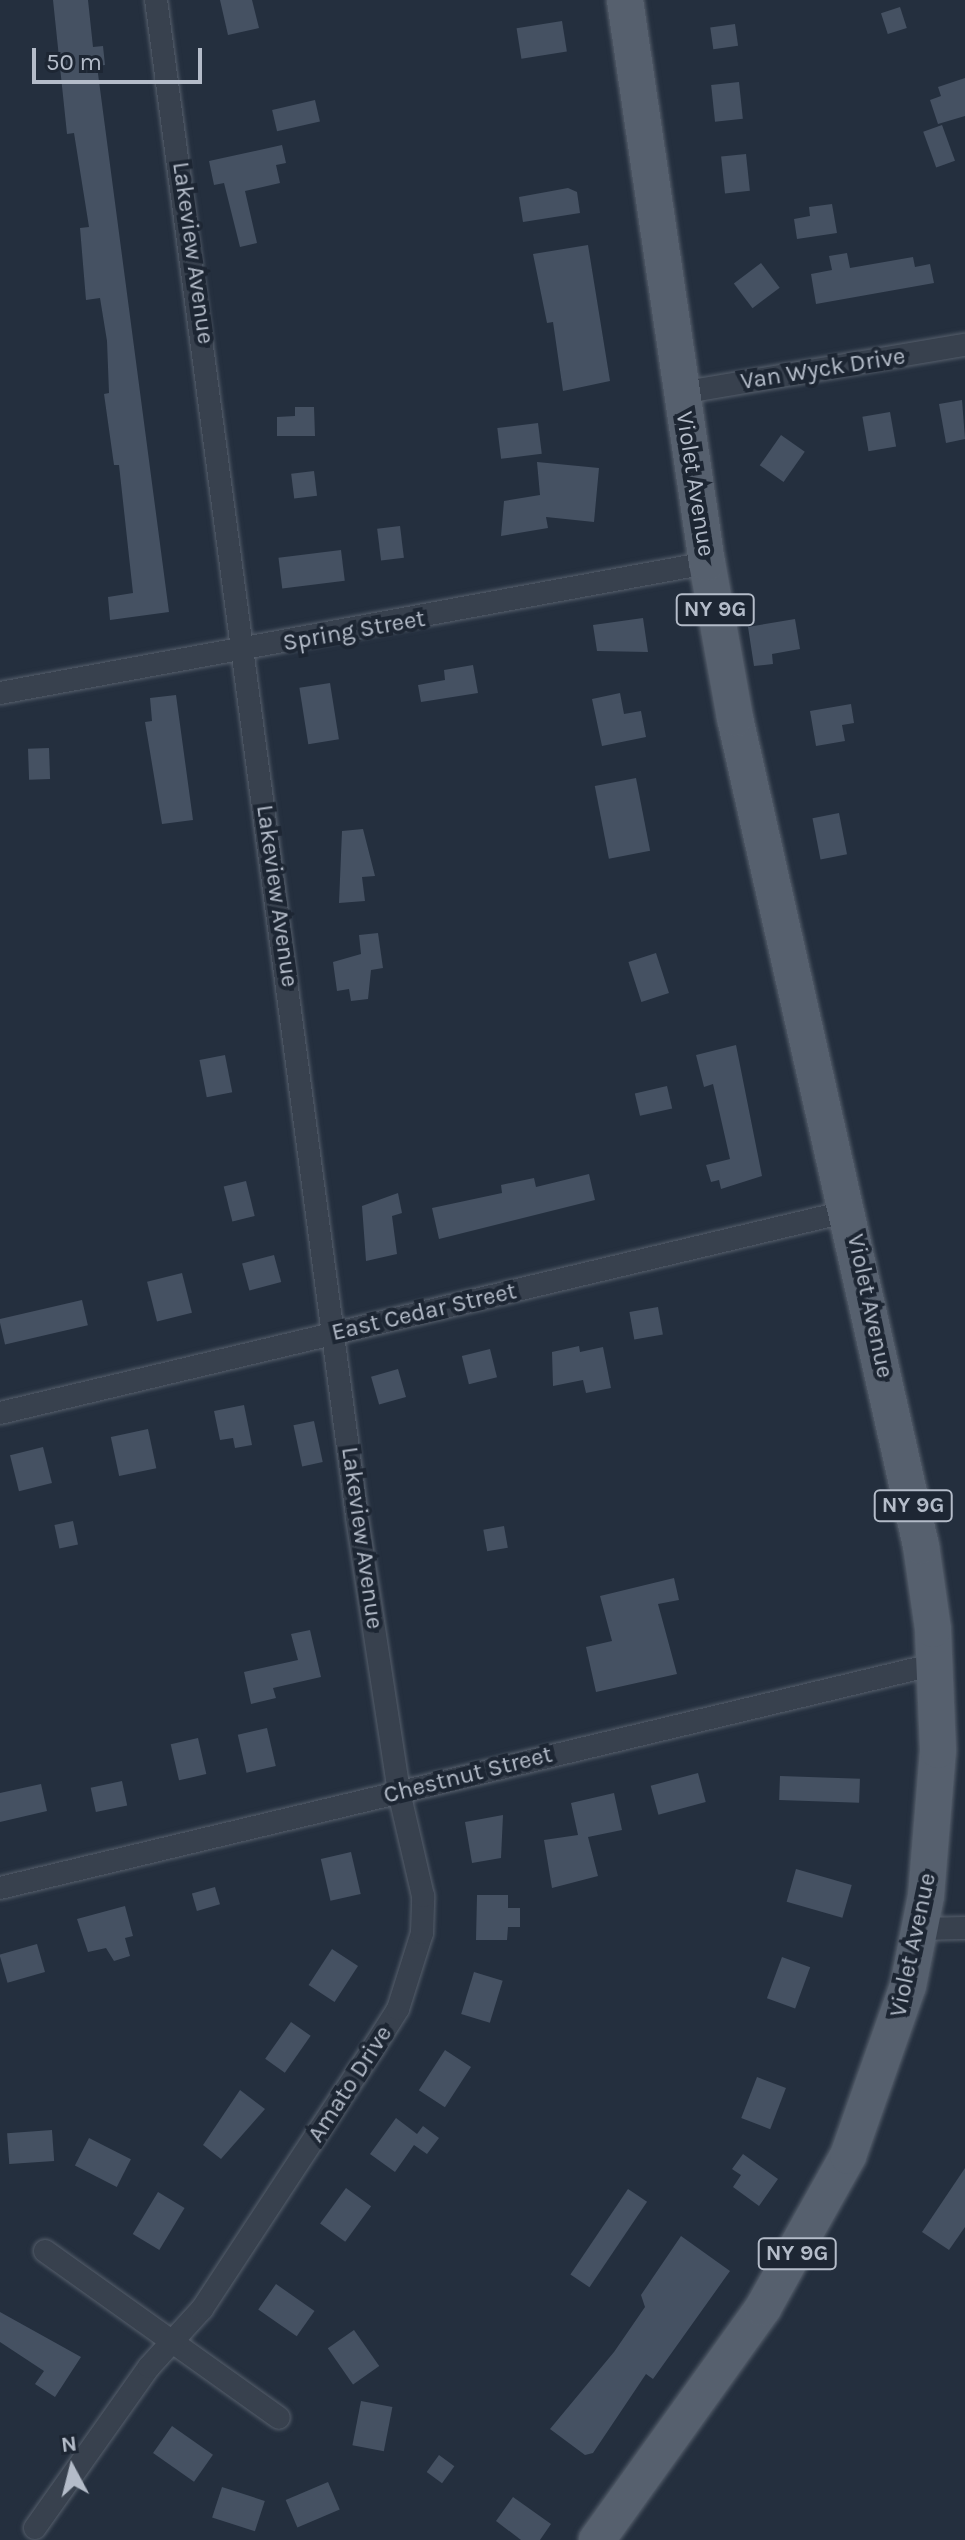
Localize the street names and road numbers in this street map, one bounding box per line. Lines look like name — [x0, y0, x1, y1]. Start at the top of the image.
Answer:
street label: Lakeview Avenue — [166, 160, 220, 346]
street label: Van Wyck Drive — [739, 342, 907, 396]
street label: Violet Avenue — [669, 409, 721, 559]
road number: NY 9G — [675, 592, 755, 628]
street label: Spring Street — [281, 604, 427, 658]
street label: Lakeview Avenue — [250, 803, 304, 989]
street label: Violet Avenue — [841, 1231, 899, 1381]
street label: East Cedar Street — [329, 1277, 519, 1347]
street label: Lakeview Avenue — [335, 1445, 389, 1631]
road number: NY 9G — [873, 1488, 953, 1524]
street label: Chestnut Street — [381, 1740, 555, 1810]
street label: Violet Avenue — [884, 1870, 942, 2020]
street label: Amato Drive — [302, 2020, 398, 2148]
road number: NY 9G — [757, 2236, 837, 2272]

